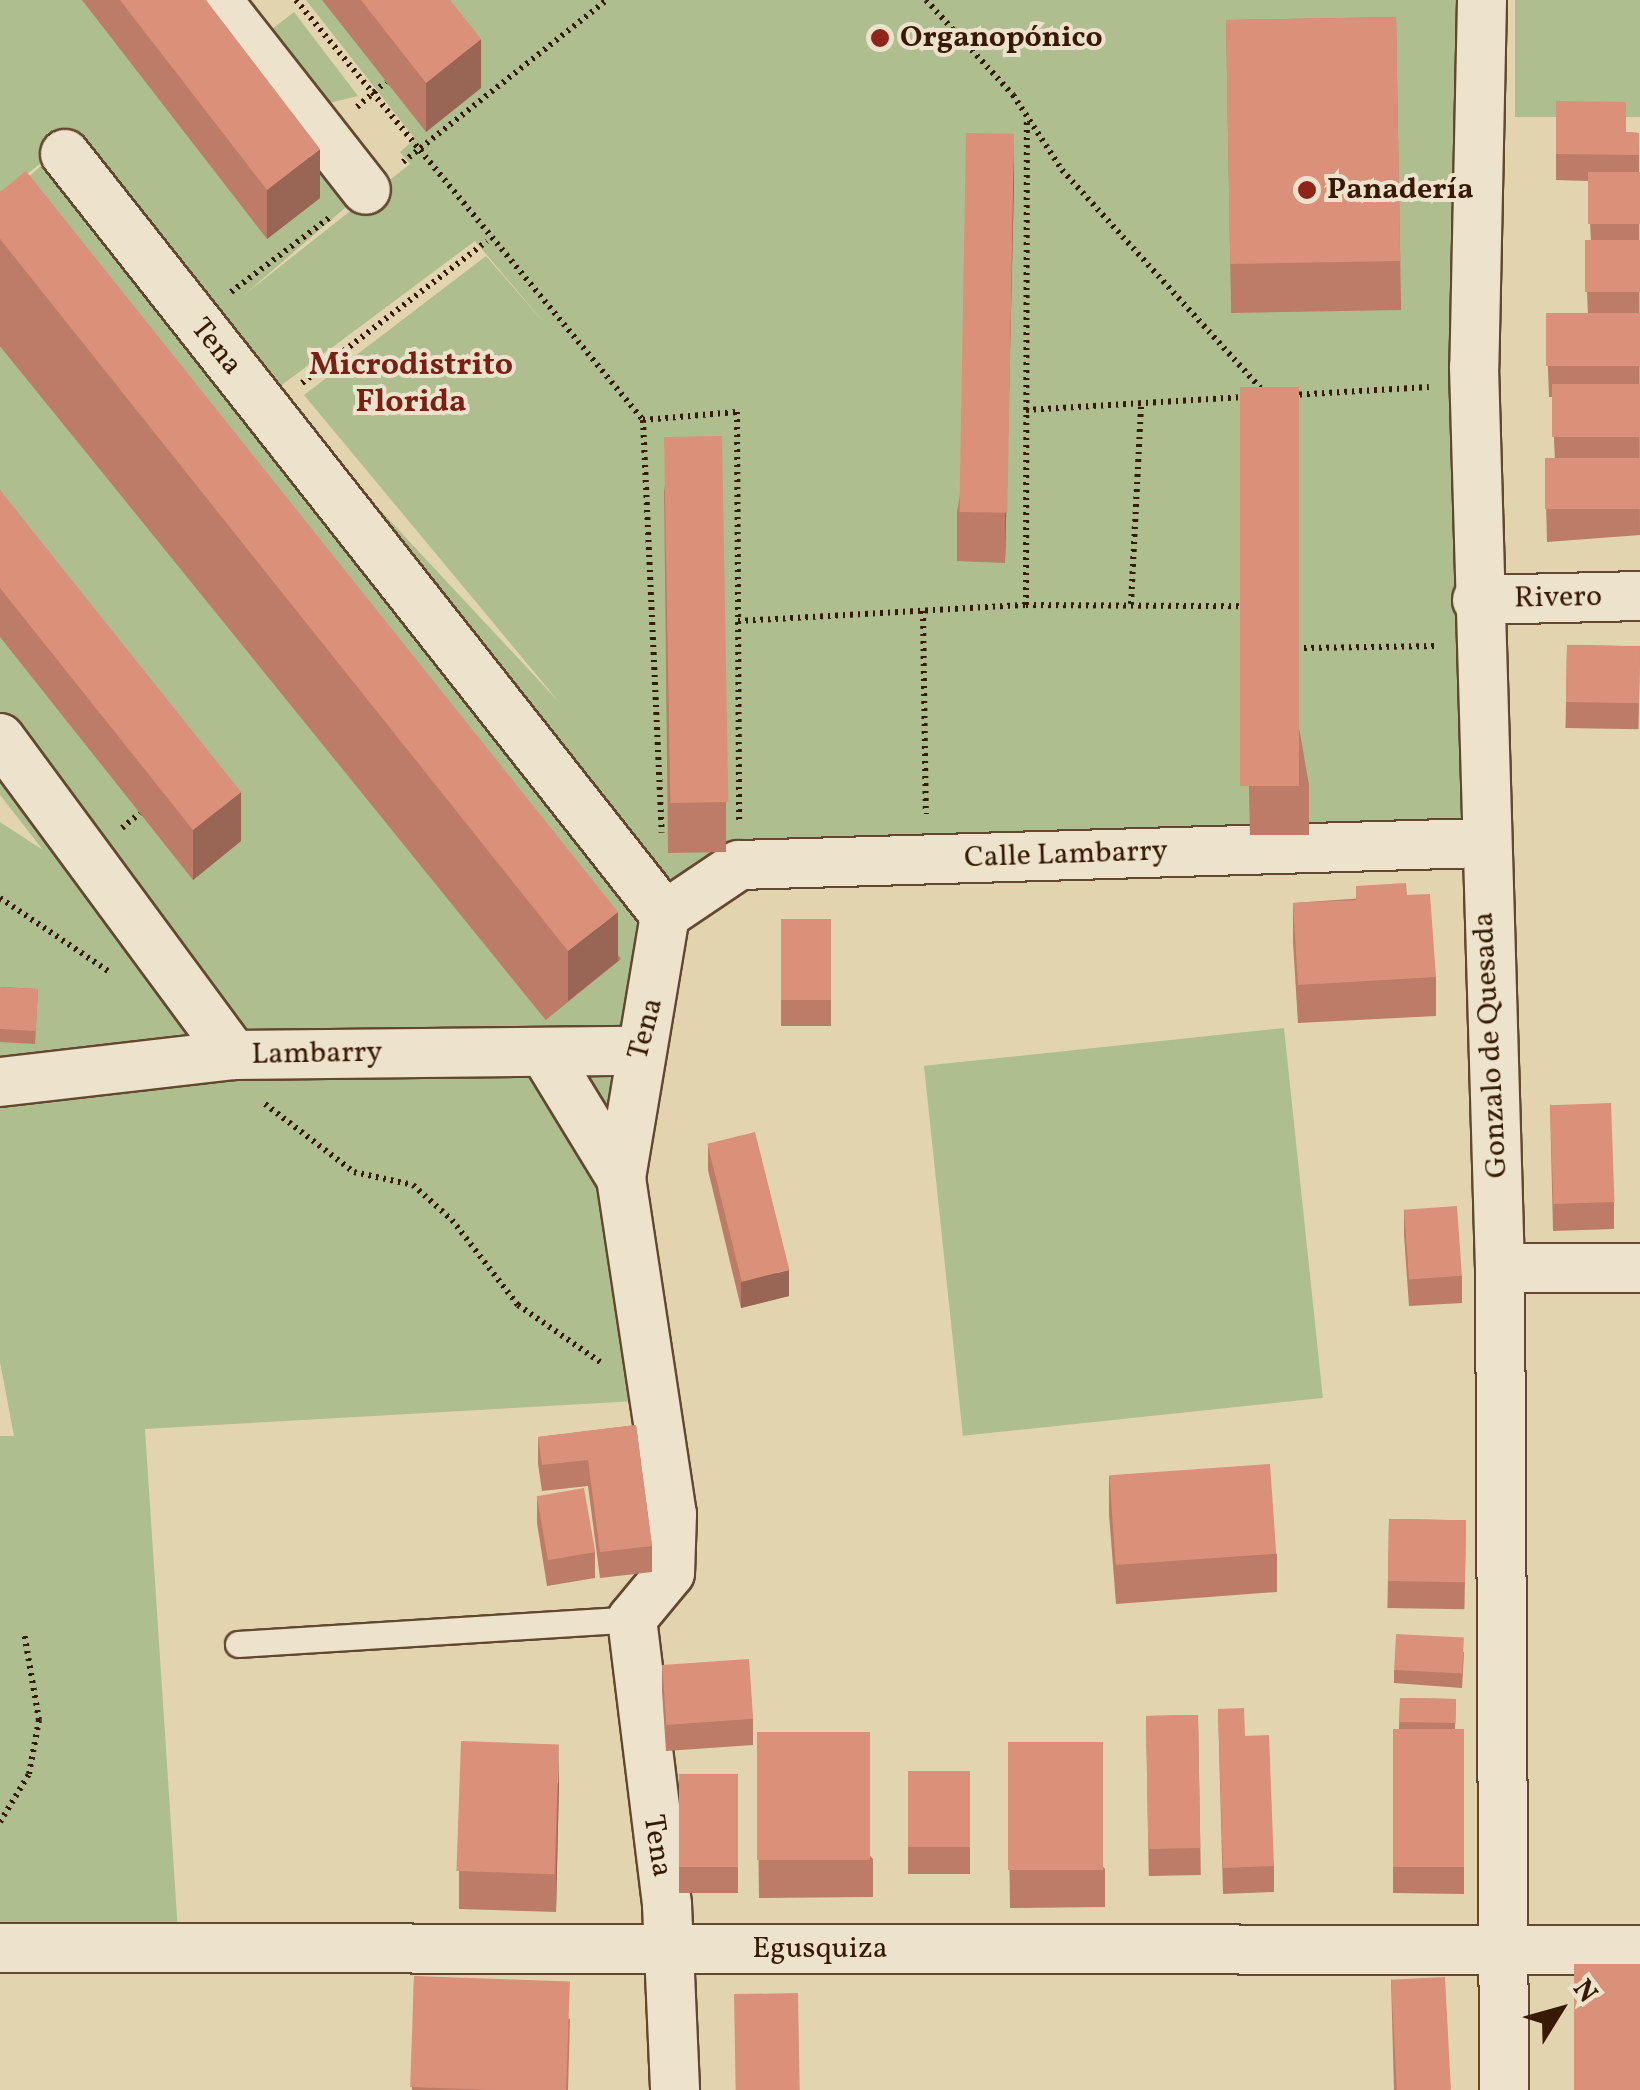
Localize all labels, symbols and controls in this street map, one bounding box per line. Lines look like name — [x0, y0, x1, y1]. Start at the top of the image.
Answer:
place label: Organopónico — [900, 20, 1103, 56]
marker: Organopónico — [869, 27, 891, 49]
place label: Panadería — [1327, 172, 1474, 208]
marker: Panadería — [1296, 179, 1318, 201]
street label: Tena — [182, 311, 250, 383]
district label: Microdistrito Florida — [309, 348, 513, 423]
street label: Rivero — [1514, 579, 1602, 617]
street label: Calle Lambarry — [964, 833, 1168, 877]
street label: Gonzalo de Quesada — [1466, 911, 1516, 1179]
street label: Tena — [621, 994, 671, 1064]
street label: Lambarry — [251, 1035, 383, 1073]
street label: Tena — [634, 1812, 680, 1880]
street label: Egusquiza — [752, 1931, 888, 1967]
north arrow — [1510, 1960, 1610, 2060]
text: N — [1563, 1972, 1606, 2011]

